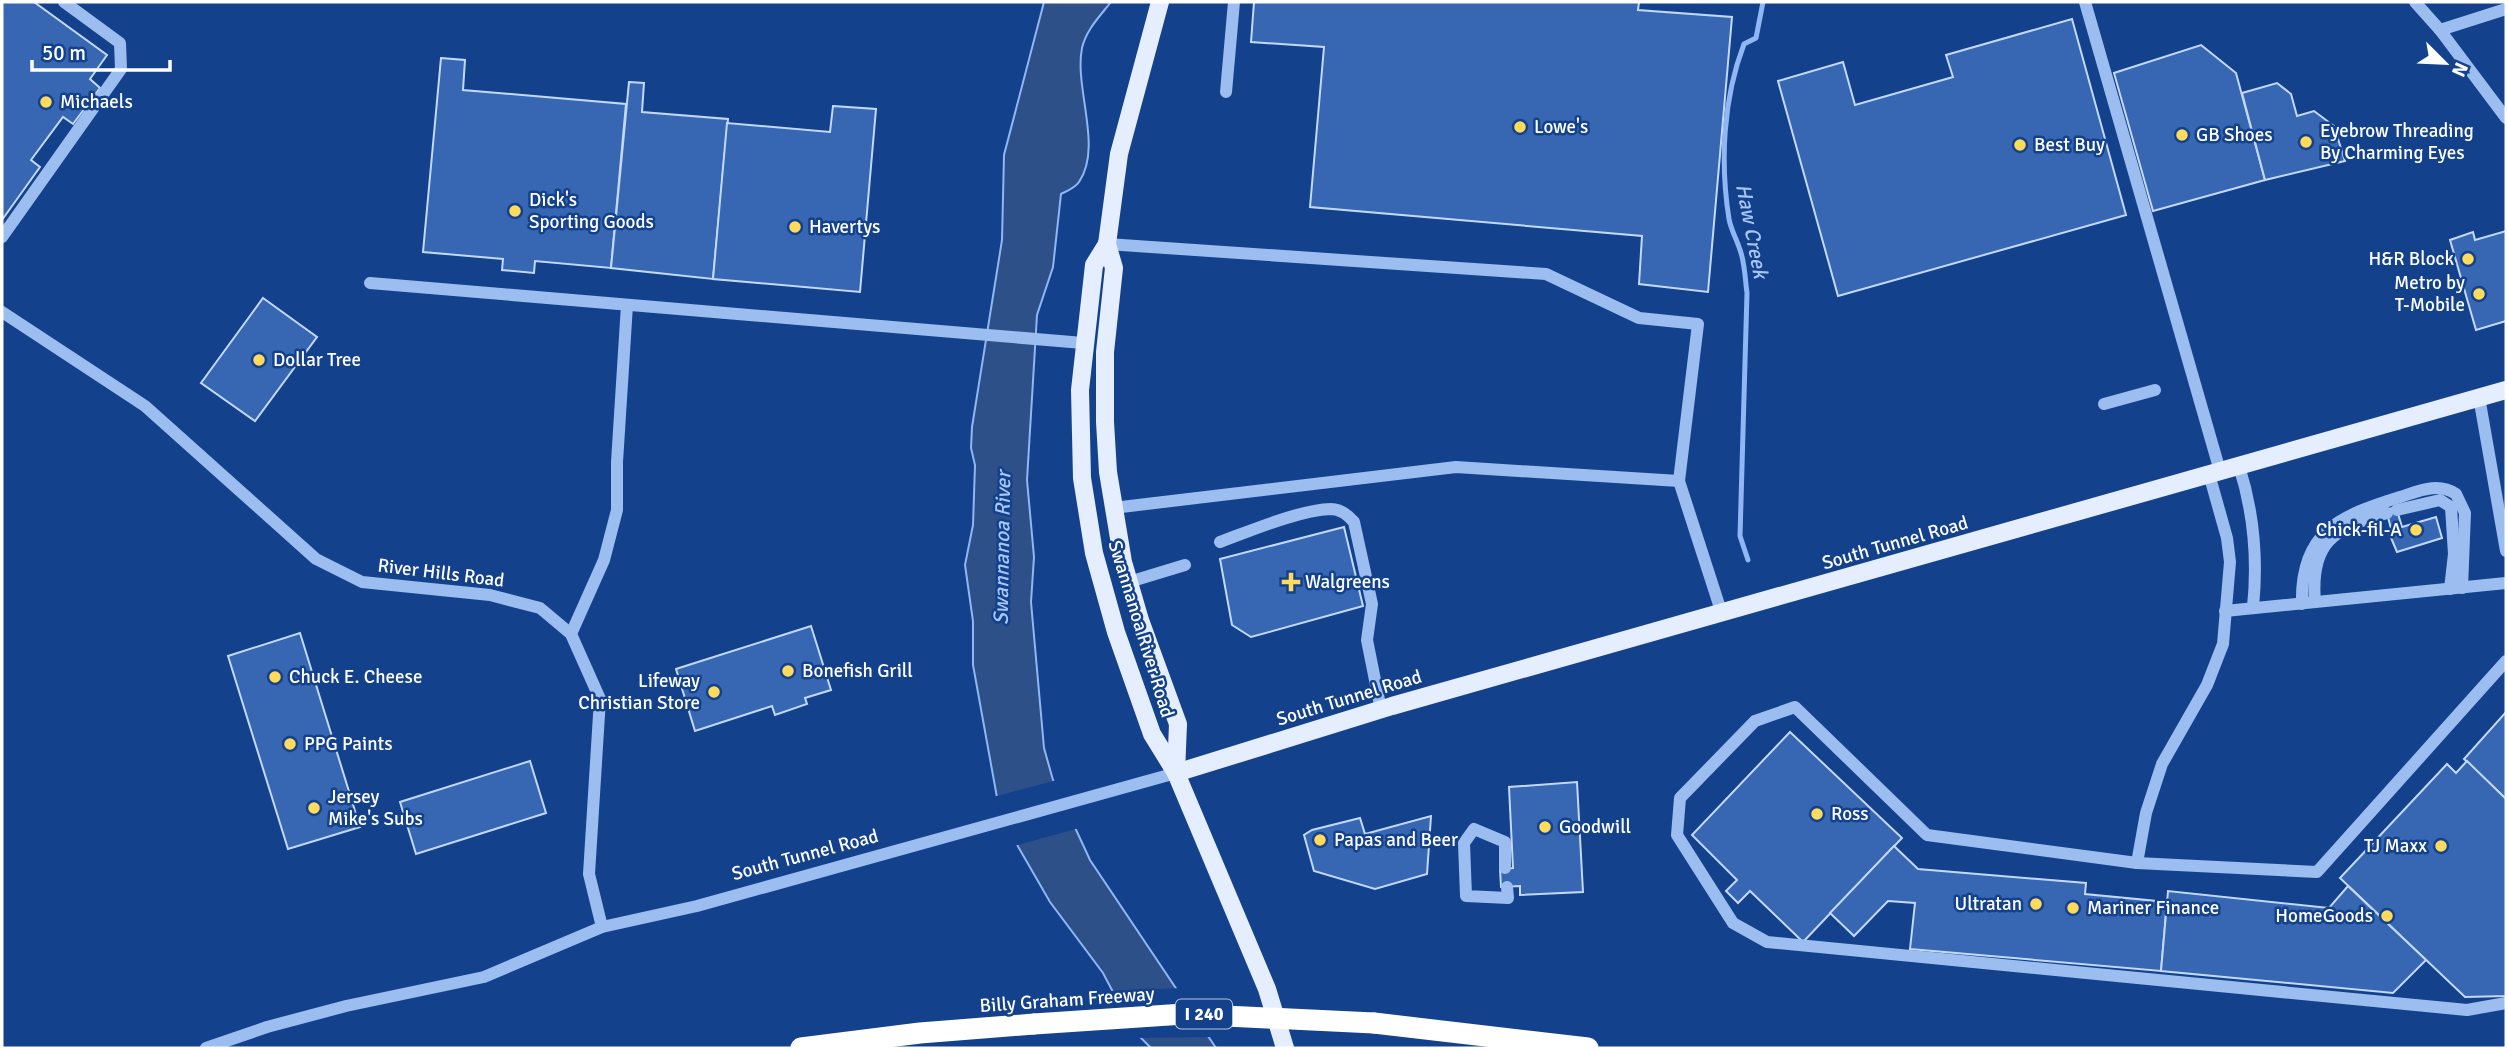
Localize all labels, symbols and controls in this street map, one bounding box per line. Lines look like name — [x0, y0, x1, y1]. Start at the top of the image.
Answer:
scale bar — [32, 28, 170, 72]
north arrow — [2410, 28, 2480, 98]
text: 50 m — [42, 40, 86, 66]
text: N — [2446, 59, 2473, 80]
place label: Michaels — [60, 90, 133, 114]
marker: Michaels — [38, 94, 54, 110]
place label: Lowe's — [1534, 115, 1588, 139]
marker: Lowe's — [1512, 119, 1528, 135]
place label: Eyebrow Threading By Charming Eyes — [2320, 119, 2474, 165]
place label: GB Shoes — [2196, 123, 2273, 147]
marker: GB Shoes — [2174, 127, 2190, 143]
place label: Best Buy — [2034, 133, 2105, 157]
marker: Eyebrow Threading By Charming Eyes — [2298, 134, 2314, 150]
marker: Best Buy — [2012, 137, 2028, 153]
water label: Haw Creek — [1730, 181, 1774, 283]
place label: Dick's Sporting Goods — [529, 188, 654, 234]
marker: Dick's Sporting Goods — [507, 203, 523, 219]
place label: Havertys — [809, 215, 880, 239]
marker: Havertys — [787, 219, 803, 235]
place label: H&R Block — [2369, 247, 2454, 271]
marker: H&R Block — [2460, 251, 2476, 267]
place label: Metro by T-Mobile — [2394, 271, 2465, 317]
marker: Metro by T-Mobile — [2471, 286, 2487, 302]
place label: Dollar Tree — [273, 348, 361, 372]
marker: Dollar Tree — [251, 352, 267, 368]
water label: Swannanoa River — [988, 468, 1016, 625]
street label: South Tunnel Road — [1819, 511, 1971, 575]
place label: Chick-fil-A — [2316, 518, 2402, 542]
marker: Chick-fil-A — [2408, 522, 2424, 538]
street label: Swannanoa River Road — [1103, 538, 1179, 720]
street label: River Hills Road — [376, 553, 506, 593]
place label: Walgreens — [1305, 570, 1390, 594]
marker: Walgreens — [1283, 574, 1299, 590]
place label: Bonefish Grill — [802, 659, 913, 683]
marker: Bonefish Grill — [780, 663, 796, 679]
street label: South Tunnel Road — [1273, 664, 1425, 732]
place label: Chuck E. Cheese — [289, 665, 422, 689]
marker: Chuck E. Cheese — [267, 669, 283, 685]
place label: Lifeway Christian Store — [578, 669, 700, 715]
marker: Lifeway Christian Store — [706, 684, 722, 700]
place label: PPG Paints — [304, 732, 392, 756]
marker: PPG Paints — [282, 736, 298, 752]
place label: Jersey Mike's Subs — [328, 785, 423, 831]
marker: Jersey Mike's Subs — [306, 800, 322, 816]
place label: Ross — [1831, 802, 1869, 826]
marker: Ross — [1809, 806, 1825, 822]
place label: Goodwill — [1559, 815, 1631, 839]
marker: Goodwill — [1537, 819, 1553, 835]
street label: South Tunnel Road — [729, 824, 881, 886]
place label: Papas and Beer — [1334, 828, 1458, 852]
marker: Papas and Beer — [1312, 832, 1328, 848]
place label: TJ Maxx — [2364, 834, 2427, 858]
marker: TJ Maxx — [2433, 838, 2449, 854]
place label: Ultratan — [1954, 892, 2022, 916]
marker: Ultratan — [2028, 896, 2044, 912]
place label: Mariner Finance — [2087, 896, 2219, 920]
marker: Mariner Finance — [2065, 900, 2081, 916]
place label: HomeGoods — [2275, 904, 2373, 928]
marker: HomeGoods — [2379, 908, 2395, 924]
street label: Billy Graham Freeway — [979, 982, 1155, 1018]
road number: I 240 — [1176, 1000, 1232, 1028]

